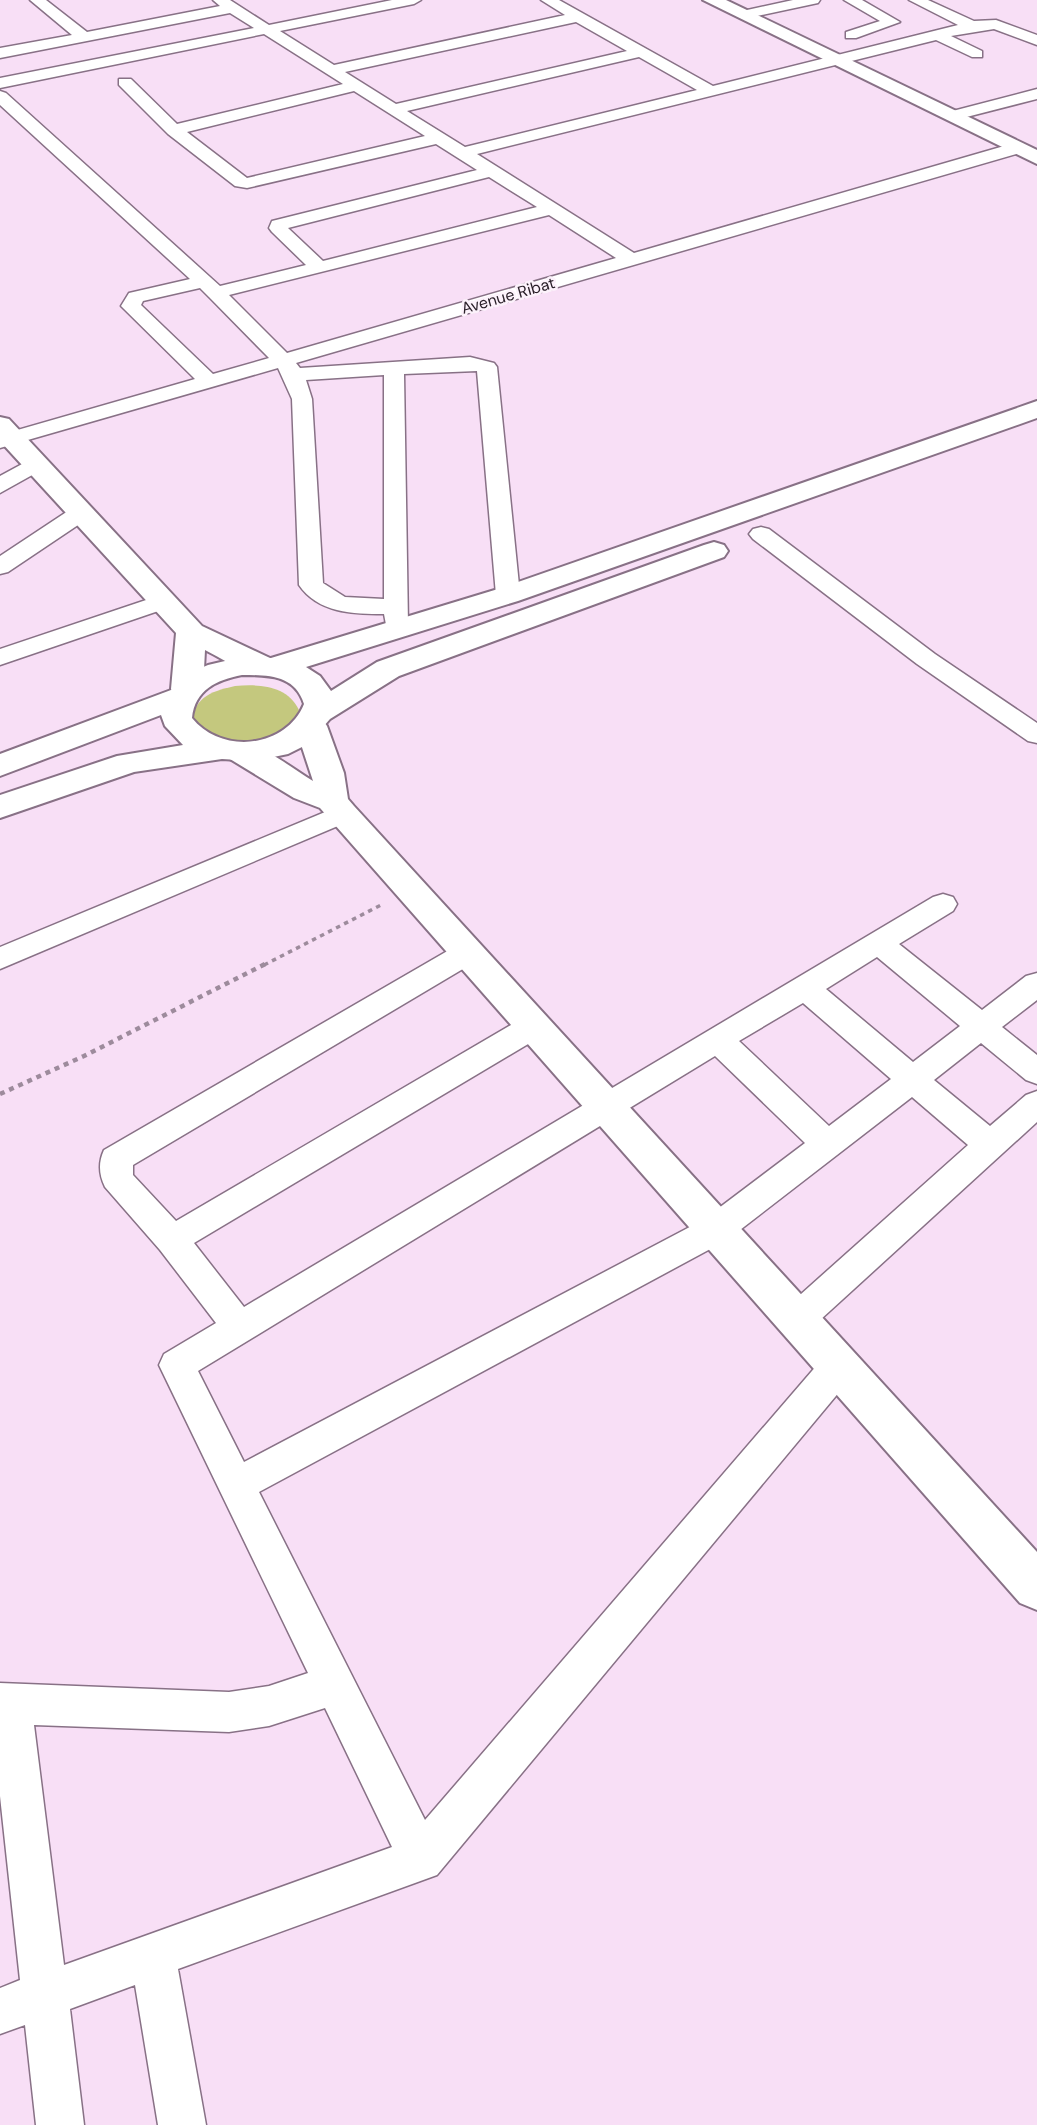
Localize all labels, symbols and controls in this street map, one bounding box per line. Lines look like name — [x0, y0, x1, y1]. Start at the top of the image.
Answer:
street label: Avenue Ribat — [459, 272, 558, 319]

